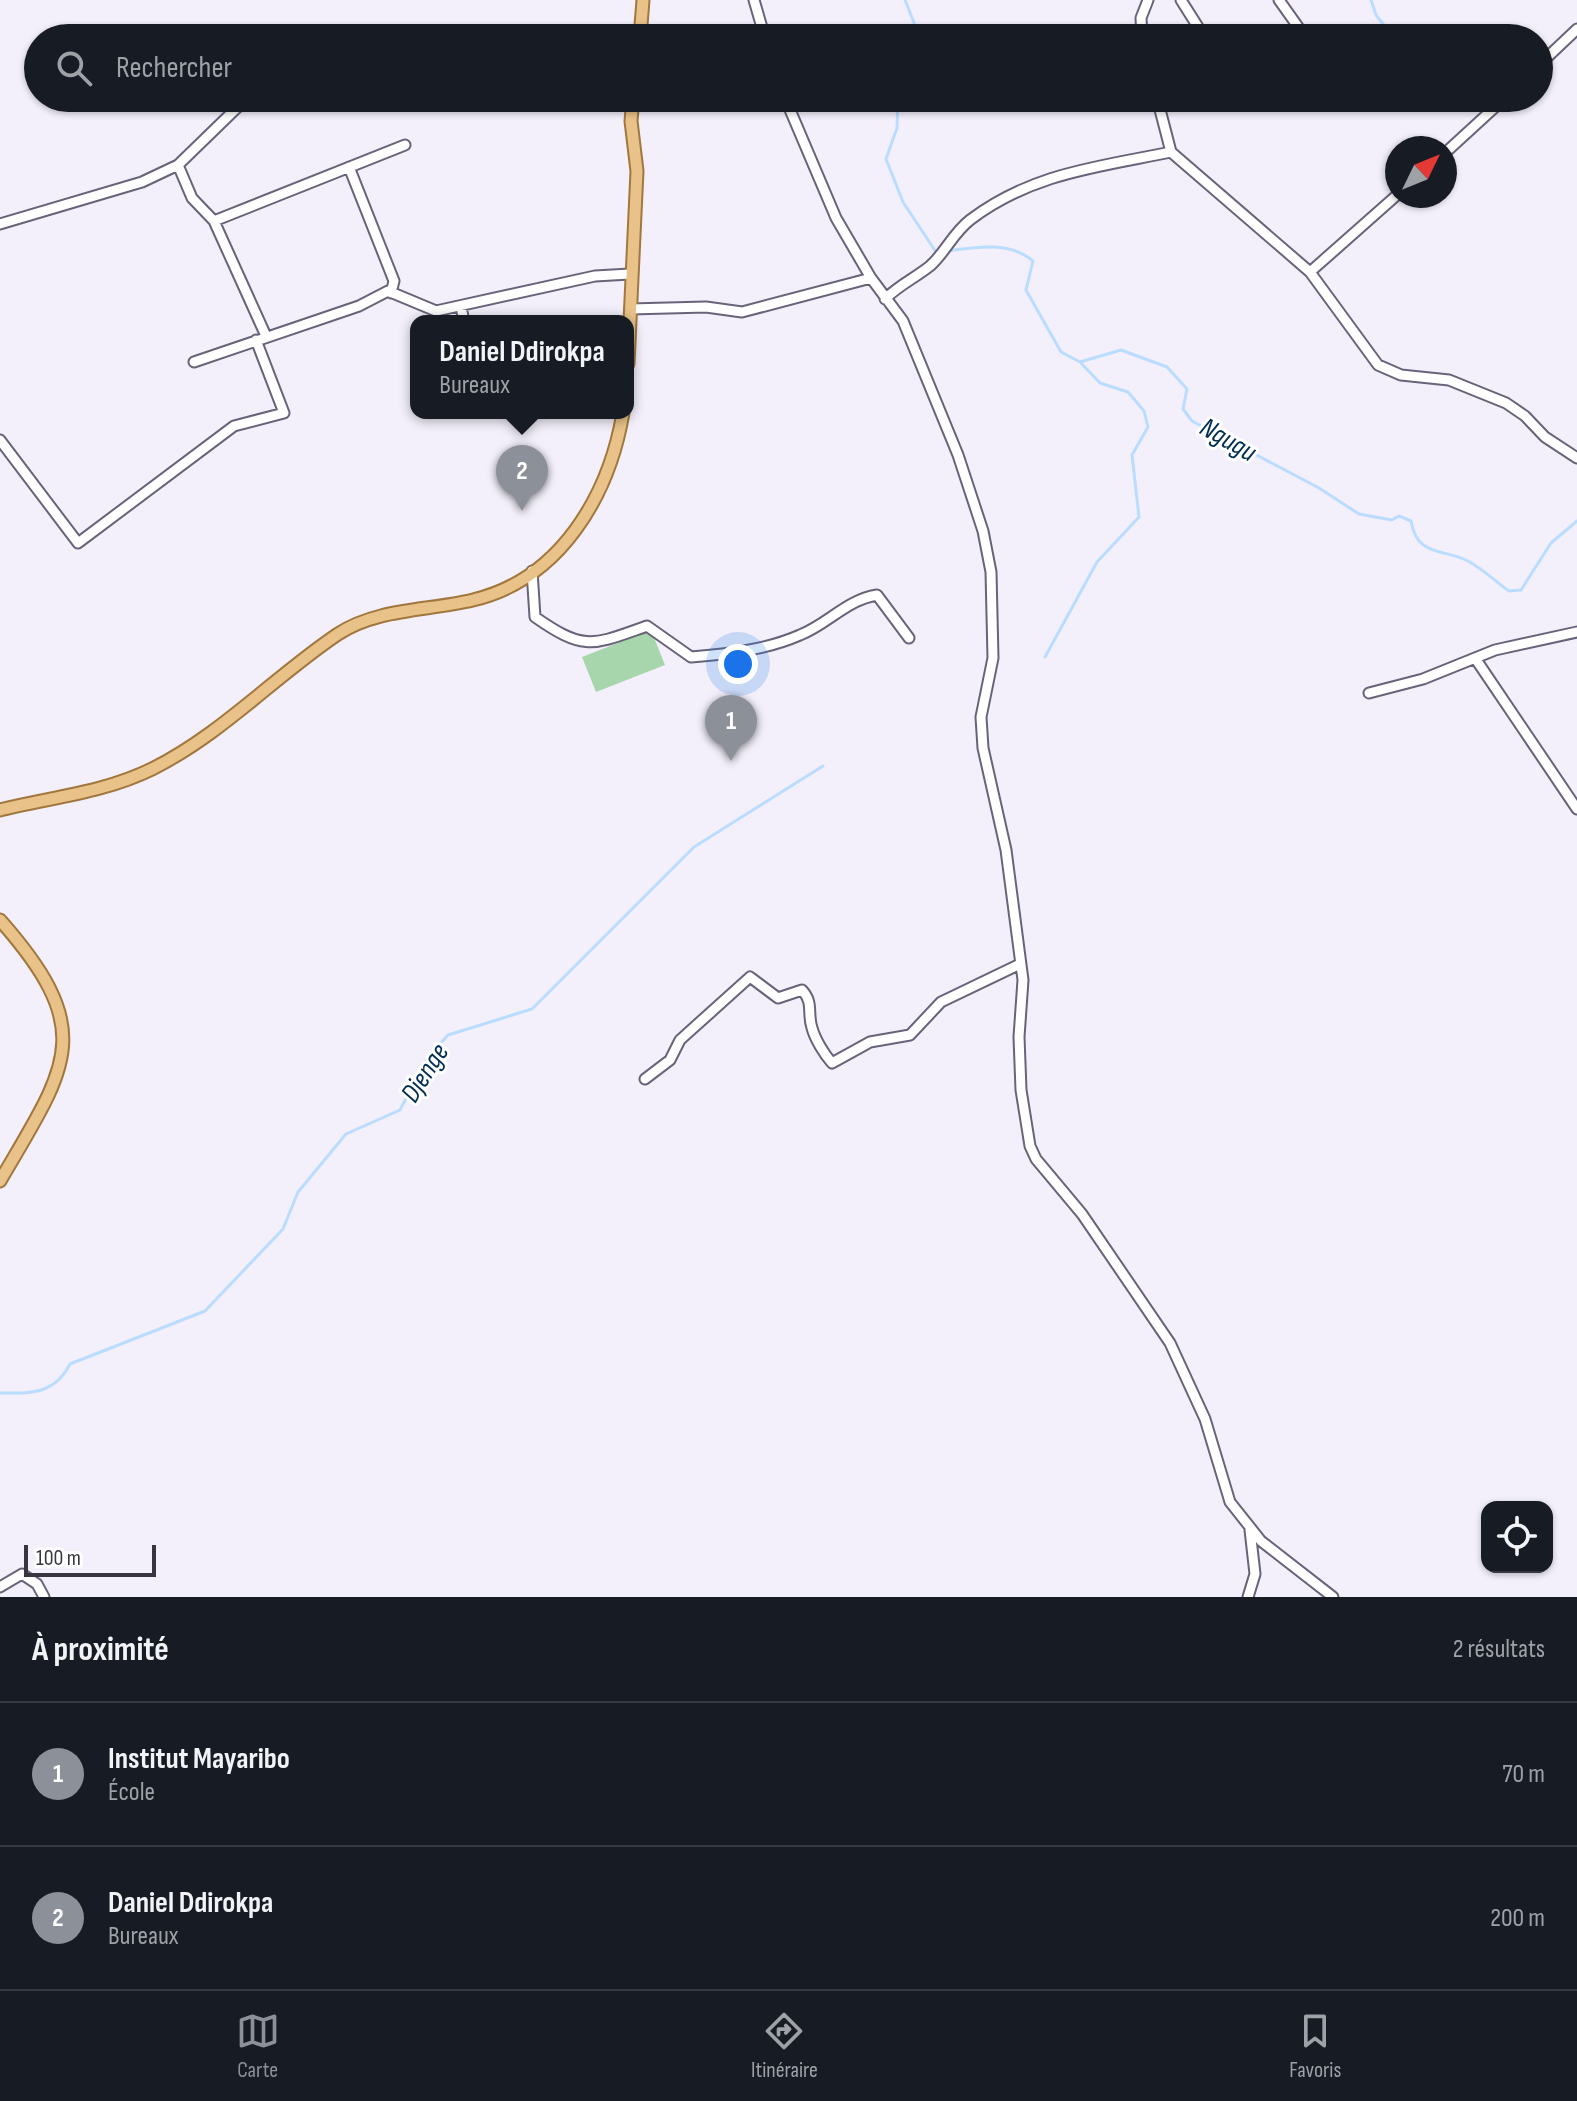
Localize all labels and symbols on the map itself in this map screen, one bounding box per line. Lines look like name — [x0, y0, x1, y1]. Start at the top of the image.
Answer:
north arrow — [1385, 136, 1457, 208]
water label: Ngugu — [1194, 411, 1263, 469]
pin: 2 — [496, 445, 548, 511]
your location — [718, 644, 758, 684]
pin: 1 — [705, 695, 757, 761]
water label: Djenge — [394, 1037, 456, 1109]
scale bar — [24, 1541, 156, 1577]

